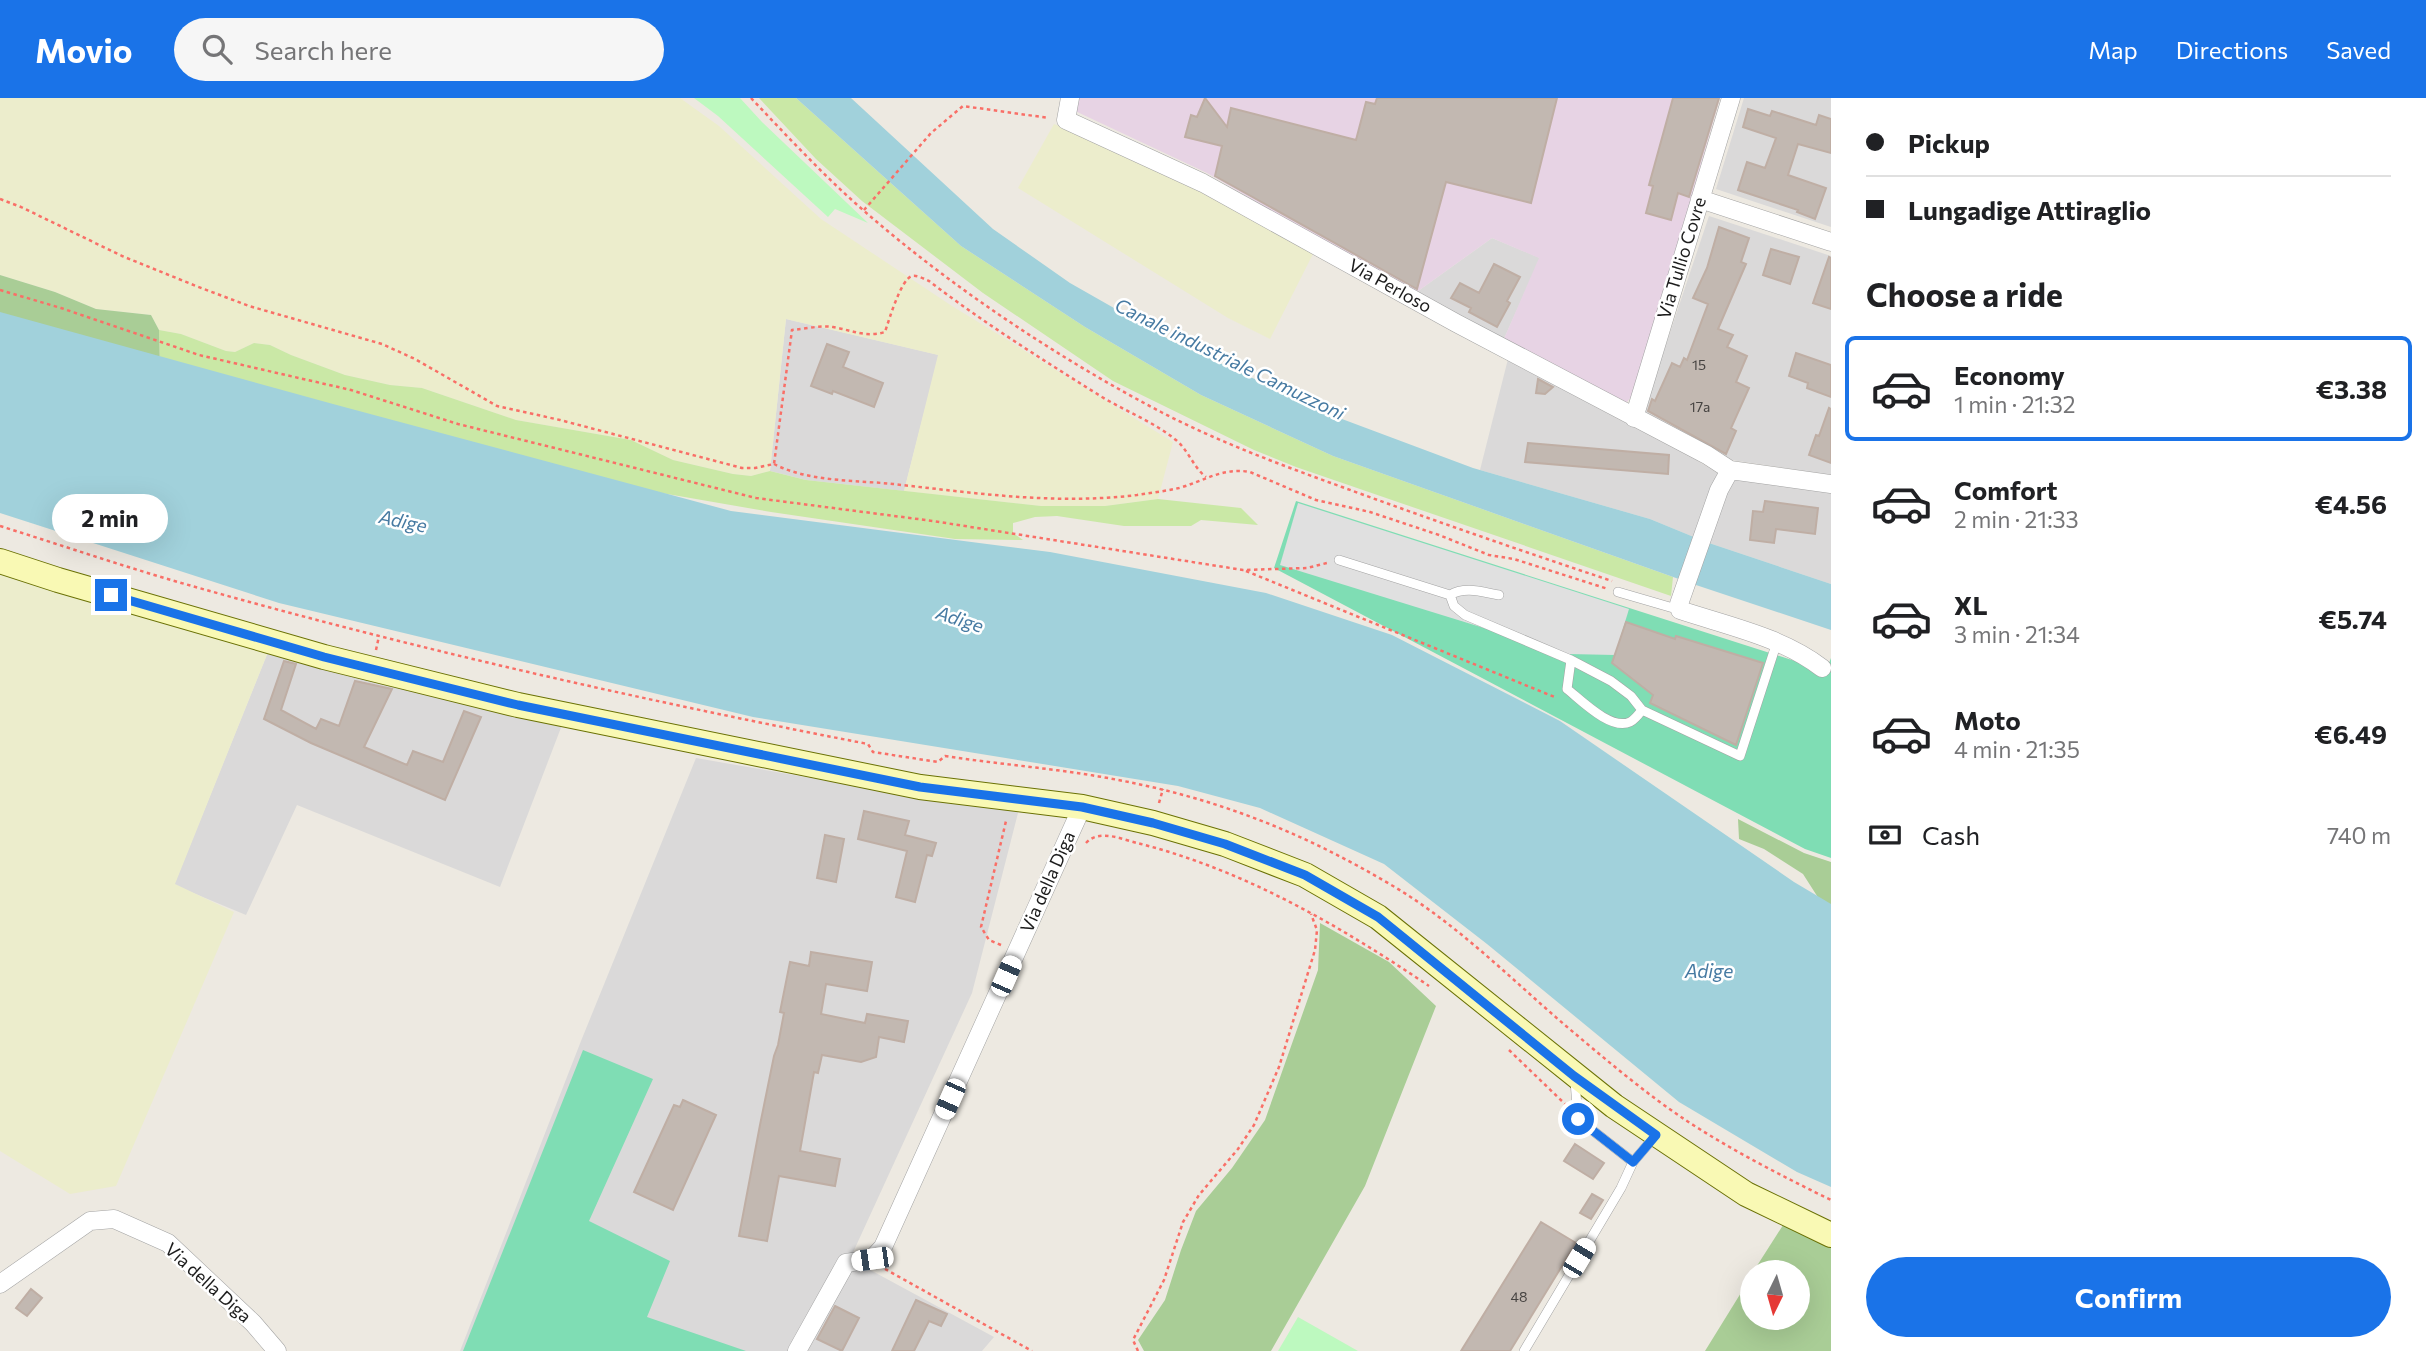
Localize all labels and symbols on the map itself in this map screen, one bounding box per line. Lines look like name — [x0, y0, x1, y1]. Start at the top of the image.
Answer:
street label: Via Tullio Covre — [1652, 194, 1710, 321]
street label: Via Perloso — [1345, 253, 1436, 317]
water label: Canale industriale Camuzzoni — [1111, 293, 1350, 425]
house number: 15 — [1692, 356, 1706, 373]
house number: 17a — [1690, 398, 1710, 415]
callout: 2 min — [53, 494, 169, 542]
water label: Adige — [376, 504, 429, 537]
route end — [95, 579, 127, 611]
water label: Adige — [933, 600, 987, 637]
street label: Via della Diga — [1015, 827, 1079, 936]
car — [988, 953, 1025, 999]
water label: Adige — [1684, 959, 1733, 982]
car — [932, 1076, 969, 1122]
route start — [1562, 1103, 1594, 1135]
car — [1560, 1235, 1599, 1281]
street label: Via della Diga — [161, 1238, 256, 1327]
car — [850, 1246, 895, 1272]
north arrow — [1740, 1260, 1810, 1330]
house number: 48 — [1511, 1288, 1527, 1305]

